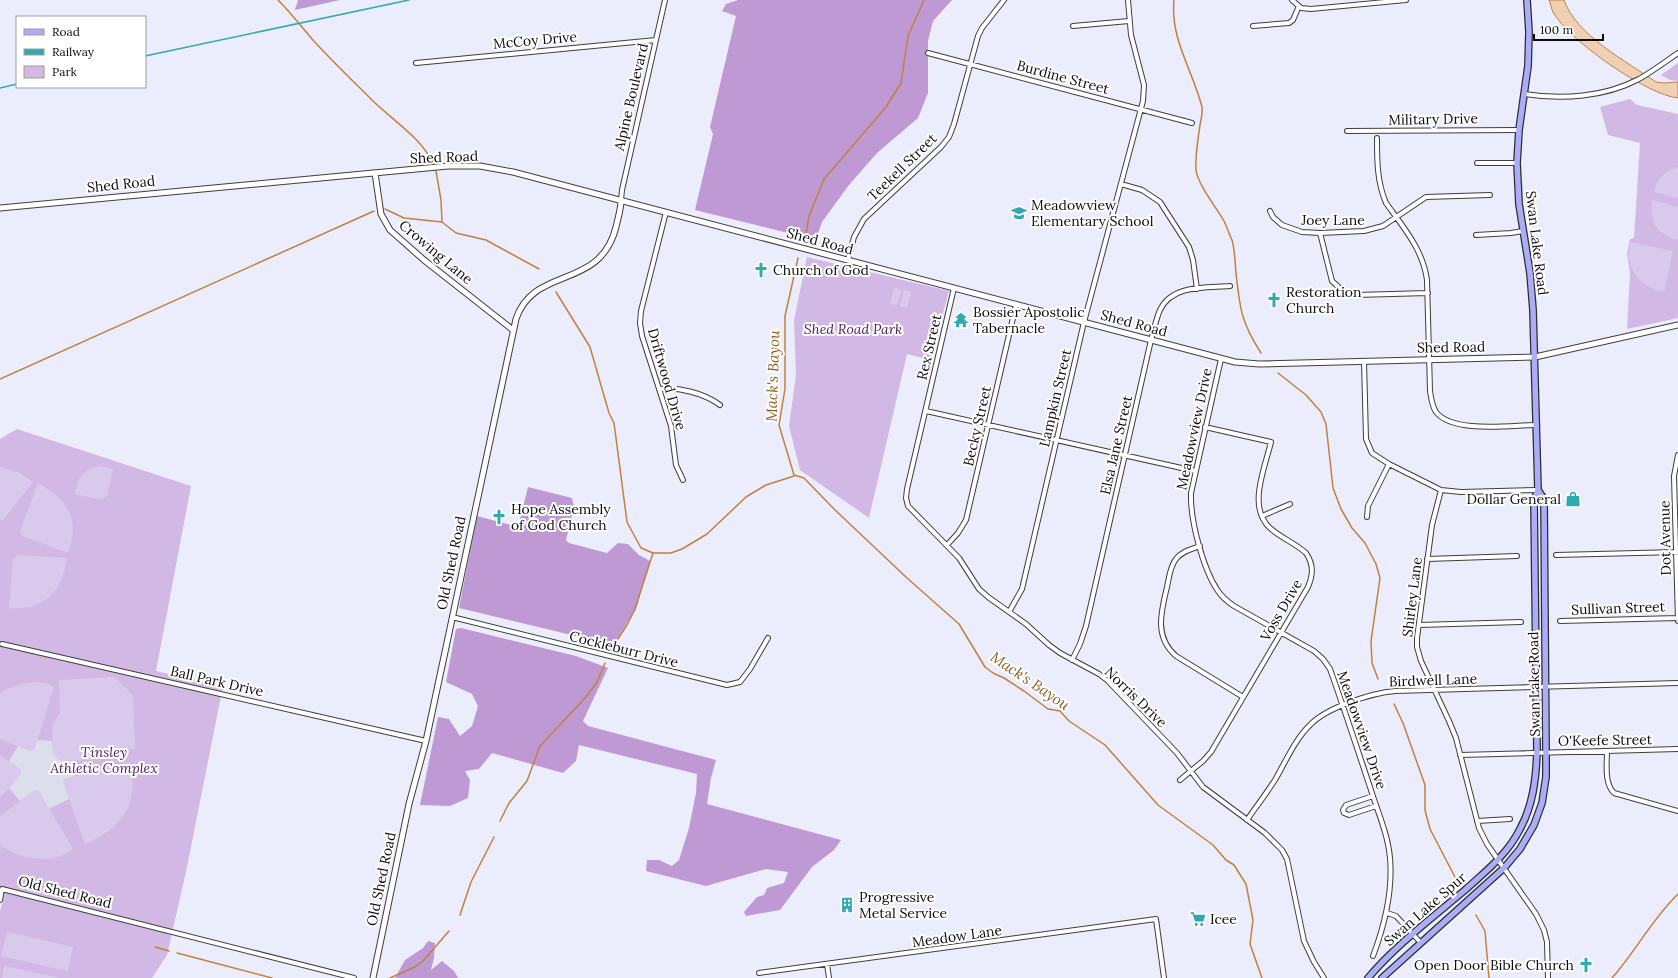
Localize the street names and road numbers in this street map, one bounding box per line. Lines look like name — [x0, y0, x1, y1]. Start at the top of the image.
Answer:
street label: McCoy Drive — [492, 27, 578, 53]
street label: Alpine Boulevard — [610, 42, 652, 153]
street label: Burdine Street — [1015, 56, 1112, 98]
street label: Military Drive — [1388, 109, 1478, 129]
street label: Teekell Street — [864, 129, 941, 205]
street label: Shed Road — [410, 147, 478, 167]
street label: Shed Road — [86, 171, 156, 197]
street label: Swan Lake Road — [1522, 190, 1552, 296]
street label: Joey Lane — [1300, 211, 1365, 229]
street label: Crowing Lane — [396, 216, 477, 288]
street label: Shed Road — [785, 223, 855, 259]
street label: Shed Road — [1099, 305, 1169, 341]
street label: Rex Street — [913, 312, 945, 382]
street label: Driftwood Drive — [644, 326, 690, 433]
street label: Shed Road — [1417, 337, 1485, 357]
street label: Lampkin Street — [1035, 347, 1075, 449]
street label: Meadowview Drive — [1172, 366, 1216, 492]
street label: Becky Street — [959, 383, 995, 468]
street label: Elsa Jane Street — [1096, 393, 1136, 497]
street label: Dot Avenue — [1655, 500, 1675, 576]
street label: Old Shed Road — [432, 514, 470, 612]
street label: Shirley Lane — [1398, 556, 1426, 638]
street label: Voss Drive — [1256, 576, 1306, 645]
street label: Sullivan Street — [1571, 597, 1666, 619]
street label: Cockleburr Drive — [568, 627, 681, 671]
street label: Swan Lake Road — [1524, 631, 1544, 737]
street label: Ball Park Drive — [169, 662, 266, 701]
street label: Norris Drive — [1101, 663, 1171, 732]
street label: Meadowview Drive — [1333, 668, 1391, 792]
street label: Birdwell Lane — [1388, 669, 1478, 691]
street label: O'Keefe Street — [1558, 730, 1653, 750]
street label: Old Shed Road — [362, 830, 400, 928]
street label: Swan Lake Spur — [1380, 868, 1470, 950]
street label: Old Shed Road — [17, 872, 113, 912]
street label: Meadow Lane — [911, 921, 1003, 951]

